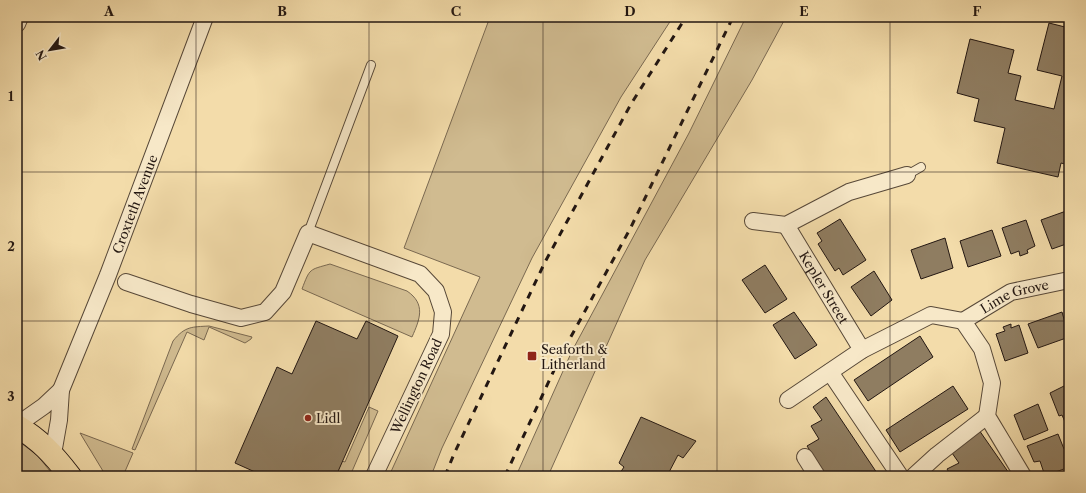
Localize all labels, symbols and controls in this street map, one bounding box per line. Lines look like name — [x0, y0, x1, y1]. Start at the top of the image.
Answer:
text: A — [103, 3, 115, 19]
text: B — [277, 3, 287, 19]
text: C — [451, 3, 461, 19]
text: D — [624, 3, 636, 19]
text: E — [799, 3, 809, 19]
text: F — [973, 3, 982, 19]
north arrow — [30, 30, 70, 70]
text: N — [33, 47, 50, 63]
text: 1 — [8, 88, 14, 104]
street label: Croxteth Avenue — [109, 152, 161, 256]
text: 2 — [7, 238, 15, 254]
street label: Kepler Street — [796, 248, 852, 327]
street label: Lime Grove — [977, 276, 1050, 317]
street label: Wellington Road — [386, 336, 445, 437]
place label: Seaforth & Litherland — [541, 341, 608, 372]
marker: Seaforth & Litherland — [526, 350, 538, 362]
text: 3 — [7, 388, 15, 404]
place label: Lidl — [316, 410, 340, 426]
marker: Lidl — [303, 413, 313, 423]

